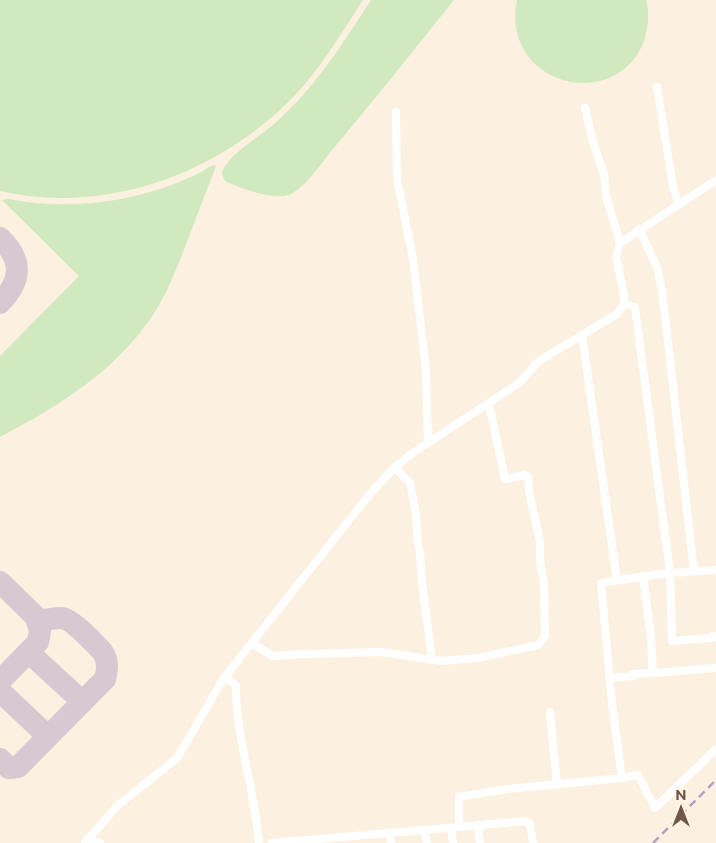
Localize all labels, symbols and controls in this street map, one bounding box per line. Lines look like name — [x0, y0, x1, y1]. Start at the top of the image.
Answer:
north arrow — [656, 783, 706, 833]
text: N — [675, 786, 687, 804]

